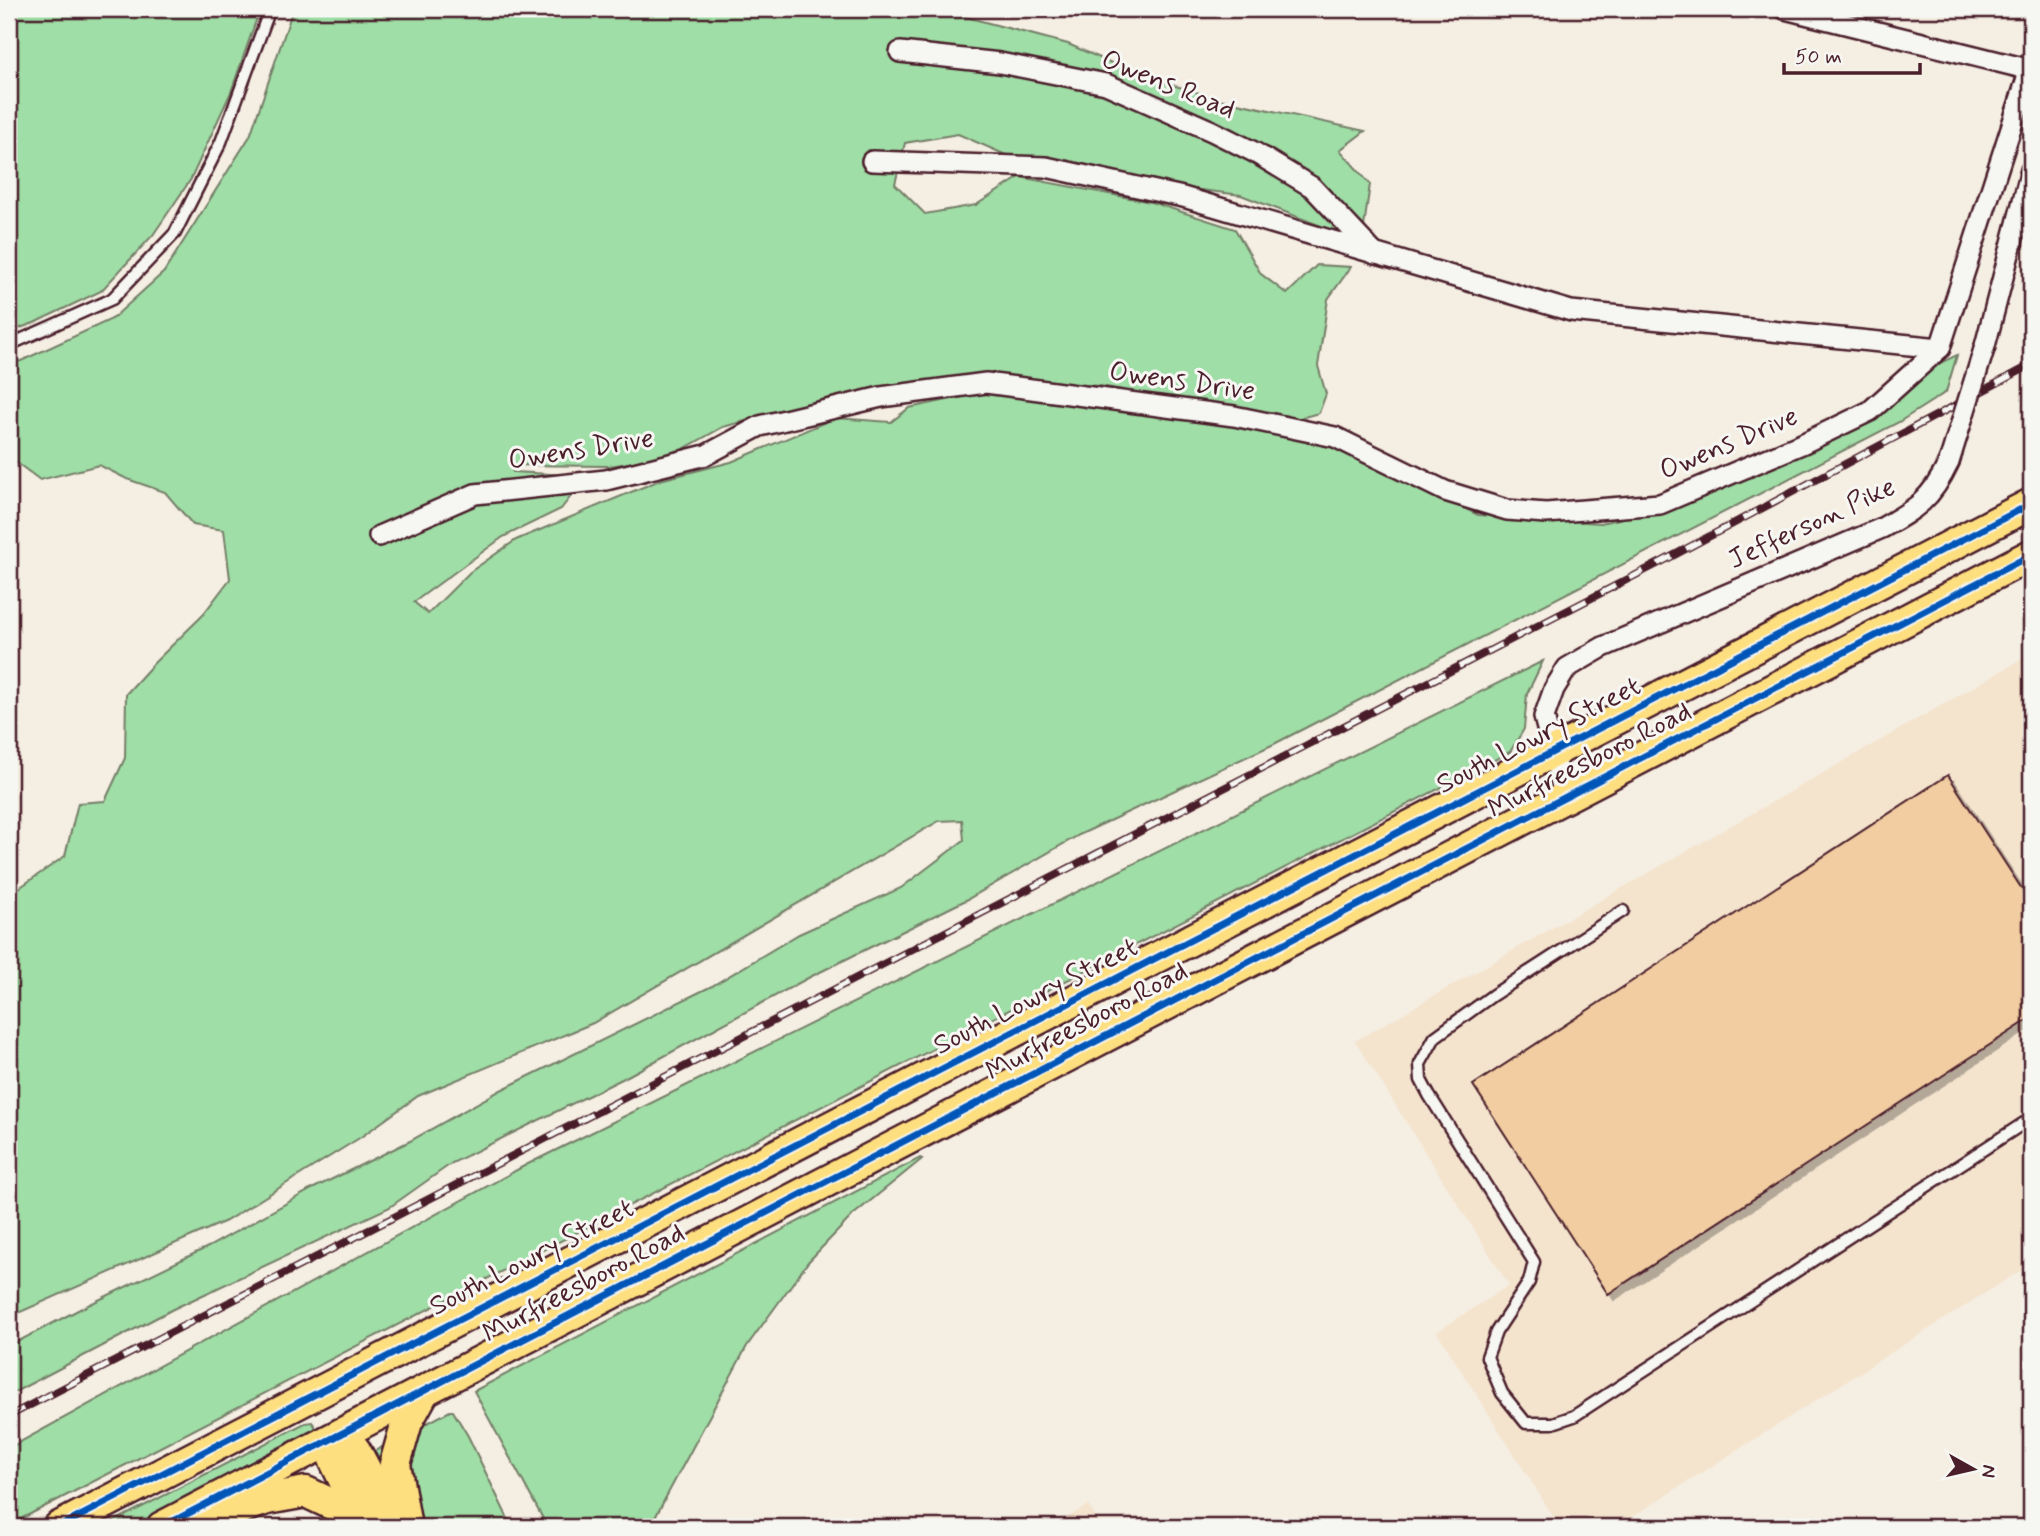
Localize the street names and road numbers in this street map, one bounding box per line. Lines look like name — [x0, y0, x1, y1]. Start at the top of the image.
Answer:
street label: Owens Road — [1096, 41, 1240, 129]
street label: Owens Drive — [1107, 353, 1257, 411]
street label: Owens Drive — [1654, 398, 1804, 490]
street label: Owens Drive — [506, 420, 656, 480]
street label: Jefferson Pike — [1722, 469, 1902, 579]
street label: South Lowry Street — [1430, 668, 1648, 804]
street label: Murfreesboro Road — [1482, 694, 1698, 828]
street label: South Lowry Street — [927, 929, 1145, 1065]
street label: Murfreesboro Road — [980, 953, 1194, 1091]
street label: South Lowry Street — [423, 1190, 641, 1326]
street label: Murfreesboro Road — [477, 1215, 691, 1353]

